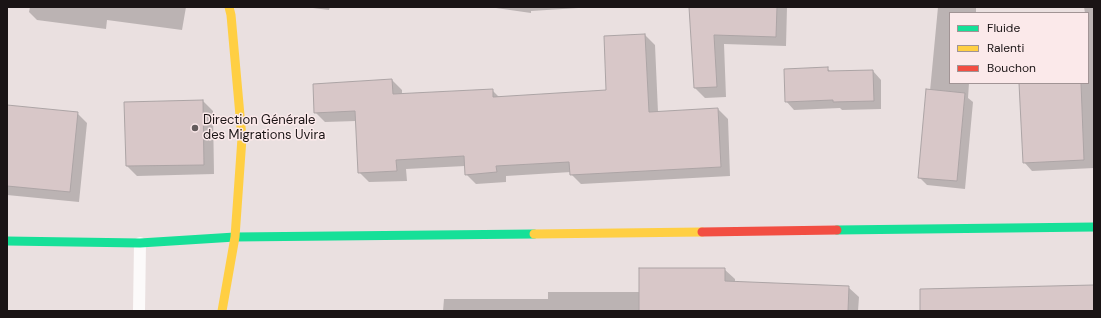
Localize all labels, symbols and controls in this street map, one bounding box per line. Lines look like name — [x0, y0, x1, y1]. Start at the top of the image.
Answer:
legend — [949, 12, 1089, 84]
text: Fluide — [987, 20, 1020, 36]
text: Ralenti — [987, 40, 1024, 56]
text: Bouchon — [987, 60, 1036, 76]
place label: Direction Générale des Migrations Uvira — [203, 113, 325, 144]
marker: Direction Générale des Migrations Uvira — [190, 123, 200, 133]

